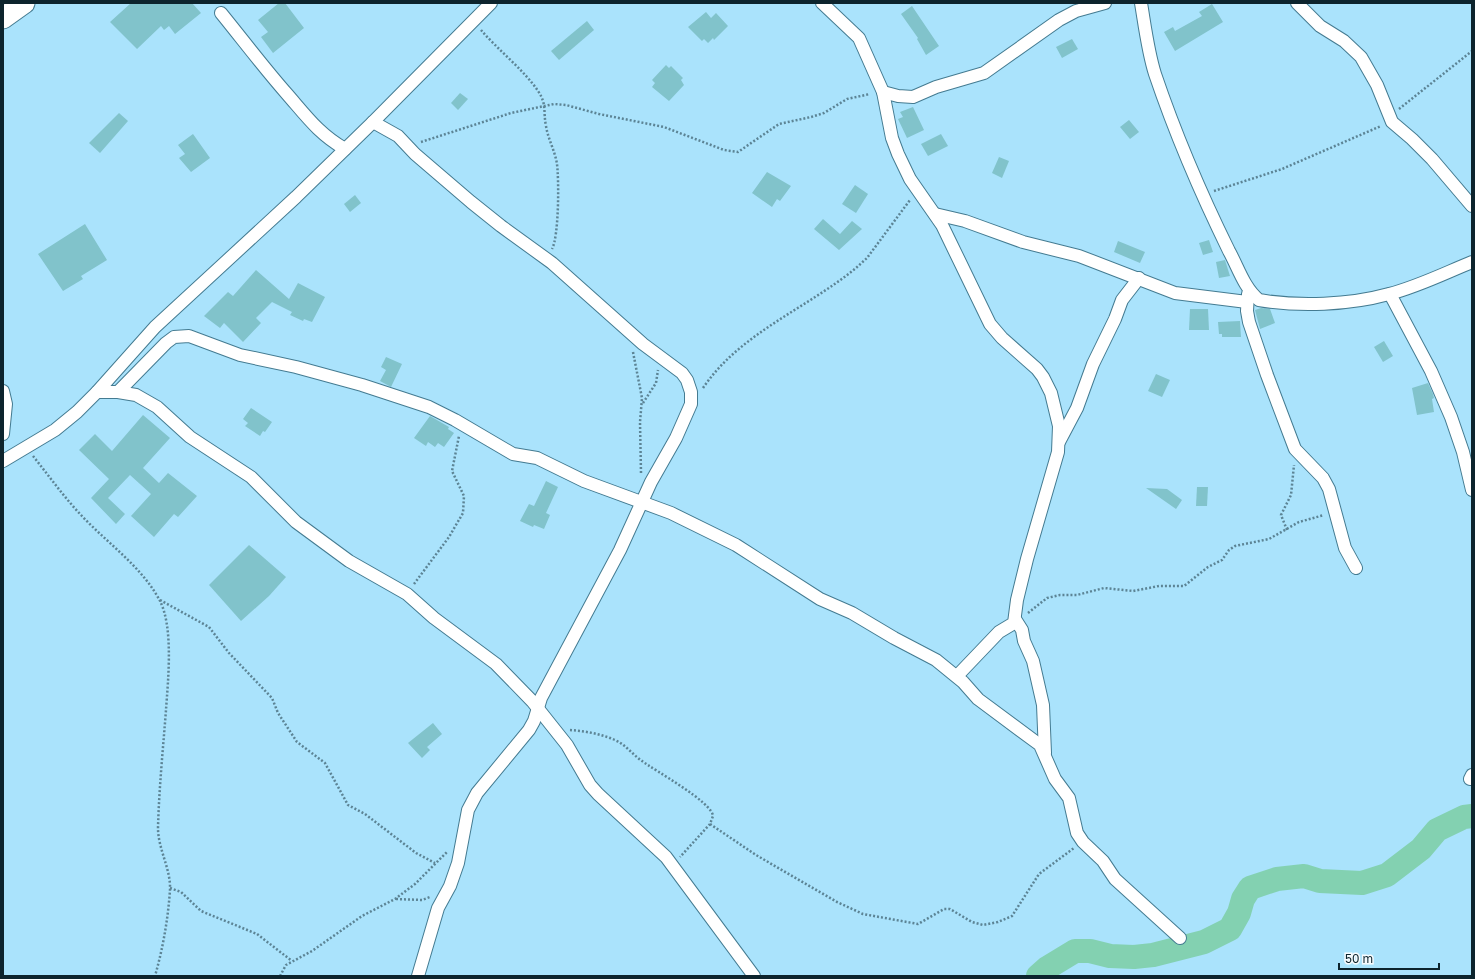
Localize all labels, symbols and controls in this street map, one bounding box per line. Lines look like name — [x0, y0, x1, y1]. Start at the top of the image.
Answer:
scale bar — [1339, 945, 1439, 971]
text: 50 m — [1345, 951, 1373, 966]

